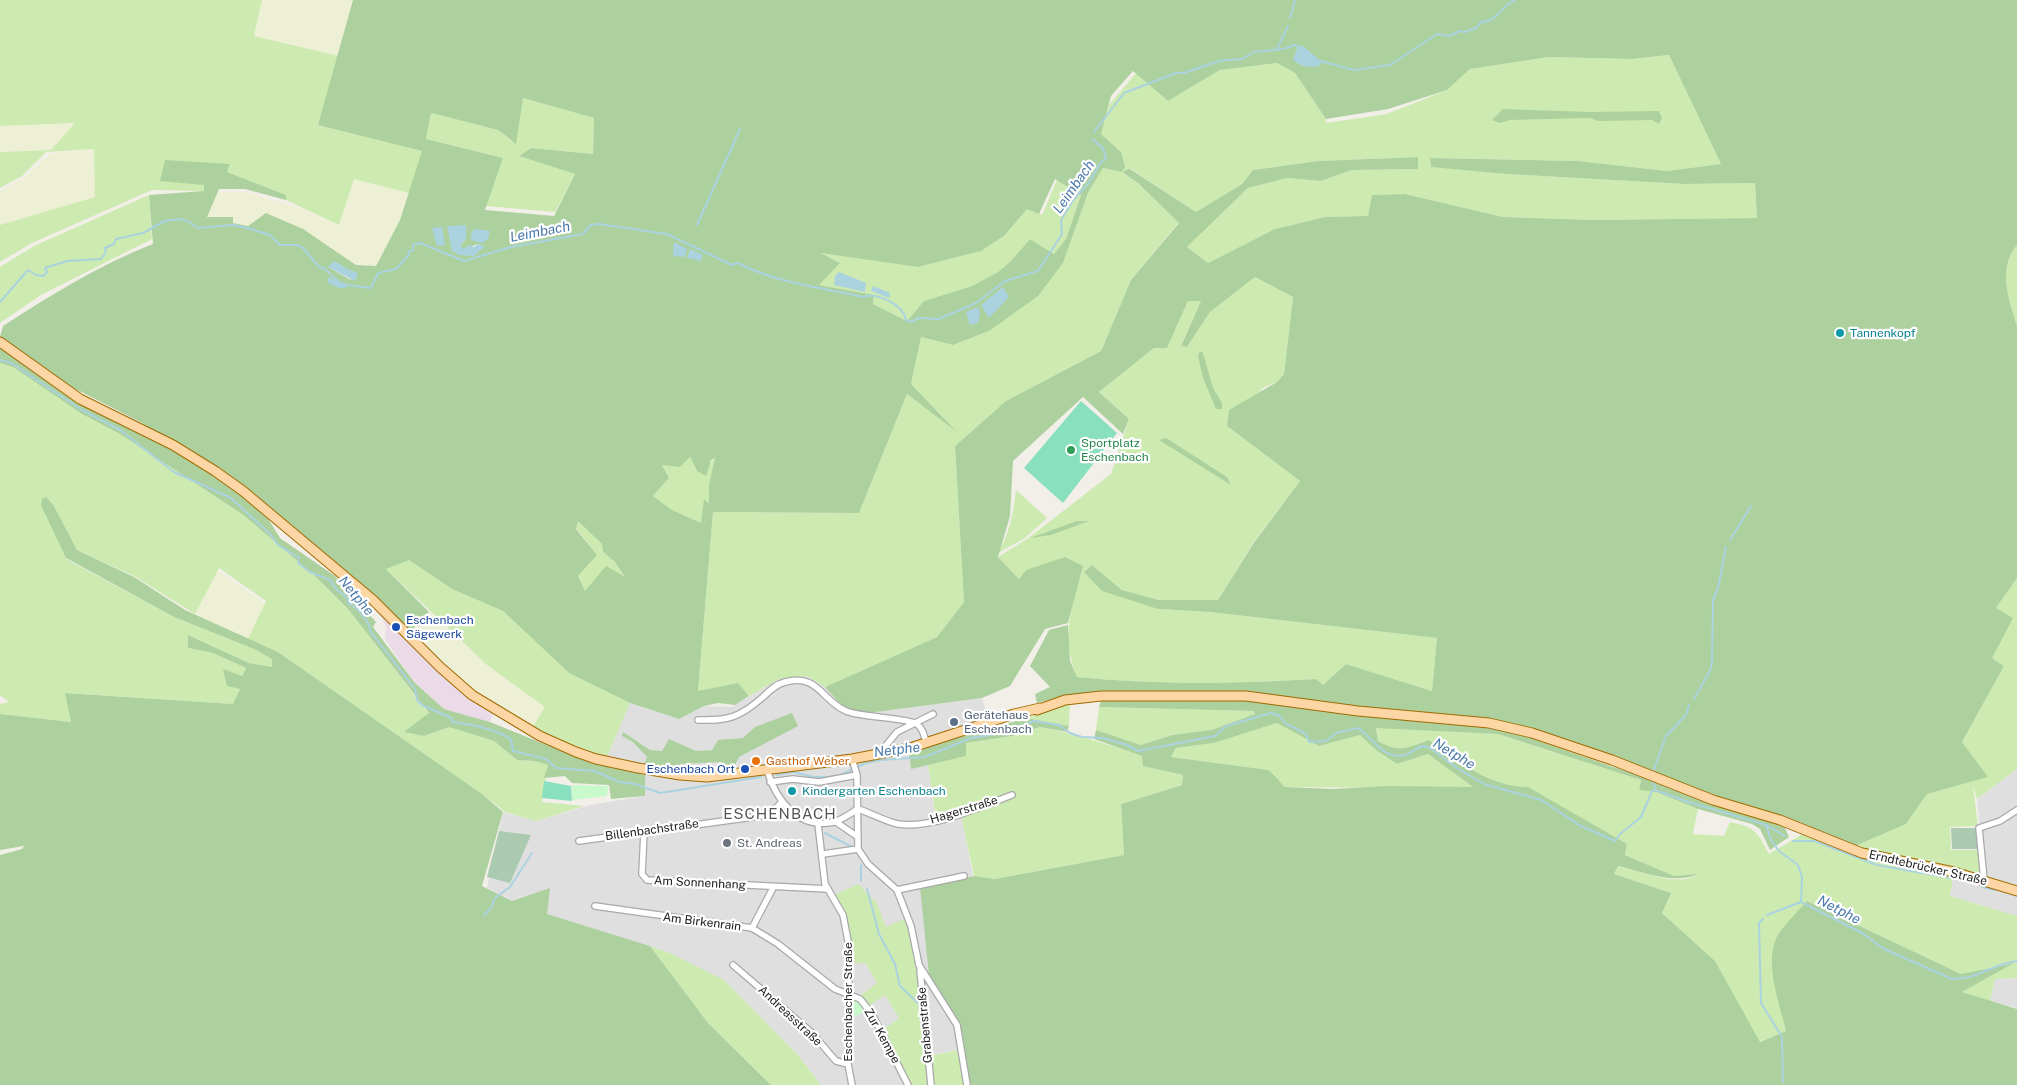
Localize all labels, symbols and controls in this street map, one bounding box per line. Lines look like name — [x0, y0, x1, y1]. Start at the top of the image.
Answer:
water label: Leimbach — [1050, 157, 1098, 217]
water label: Leimbach — [509, 218, 571, 246]
place label: Tannenkopf — [1850, 326, 1916, 340]
marker: Tannenkopf — [1834, 327, 1846, 339]
place label: Sportplatz Eschenbach — [1081, 436, 1149, 464]
marker: Sportplatz Eschenbach — [1065, 444, 1077, 456]
water label: Netphe — [335, 573, 377, 619]
place label: Eschenbach Sägewerk — [406, 613, 474, 641]
marker: Eschenbach Sägewerk — [390, 621, 402, 633]
place label: Gerätehaus Eschenbach — [964, 708, 1032, 736]
marker: Gerätehaus Eschenbach — [948, 716, 960, 728]
water label: Netphe — [1430, 735, 1478, 773]
water label: Netphe — [873, 739, 921, 761]
place label: Gasthof Weber — [766, 754, 849, 768]
marker: Gasthof Weber — [750, 755, 762, 767]
place label: Eschenbach Ort — [647, 762, 735, 776]
marker: Eschenbach Ort — [739, 763, 751, 775]
place label: Kindergarten Eschenbach — [802, 784, 946, 798]
marker: Kindergarten Eschenbach — [786, 785, 798, 797]
street label: Hagerstraße — [928, 793, 1000, 827]
district label: ESCHENBACH — [722, 805, 838, 823]
street label: Billenbachstraße — [604, 816, 700, 844]
place label: St. Andreas — [737, 836, 802, 850]
marker: St. Andreas — [721, 837, 733, 849]
street label: Erndtebrücker Straße — [1867, 847, 1989, 889]
street label: Am Sonnenhang — [654, 873, 746, 893]
water label: Netphe — [1815, 892, 1863, 928]
street label: Am Birkenrain — [662, 910, 742, 934]
street label: Eschenbacher Straße — [841, 942, 855, 1062]
street label: Andreasstraße — [755, 983, 825, 1049]
street label: Grabenstraße — [915, 986, 935, 1064]
street label: Zur Kempe — [861, 1006, 903, 1066]

